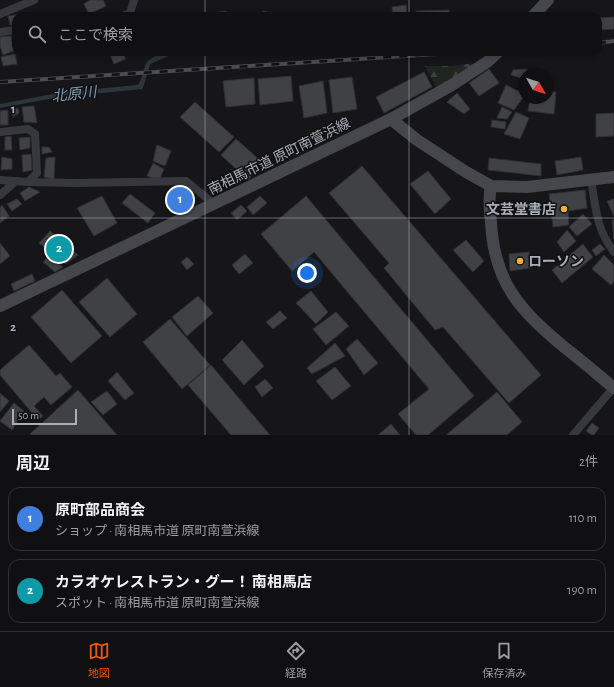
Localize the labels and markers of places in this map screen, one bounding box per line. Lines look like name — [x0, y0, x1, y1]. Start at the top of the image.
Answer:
pin: 1 — [167, 185, 193, 215]
place label: 文芸堂書店 — [486, 202, 556, 217]
marker: 文芸堂書店 — [559, 204, 569, 214]
pin: 2 — [46, 234, 72, 264]
place label: ローソン — [528, 255, 584, 269]
marker: ローソン — [515, 256, 525, 266]

